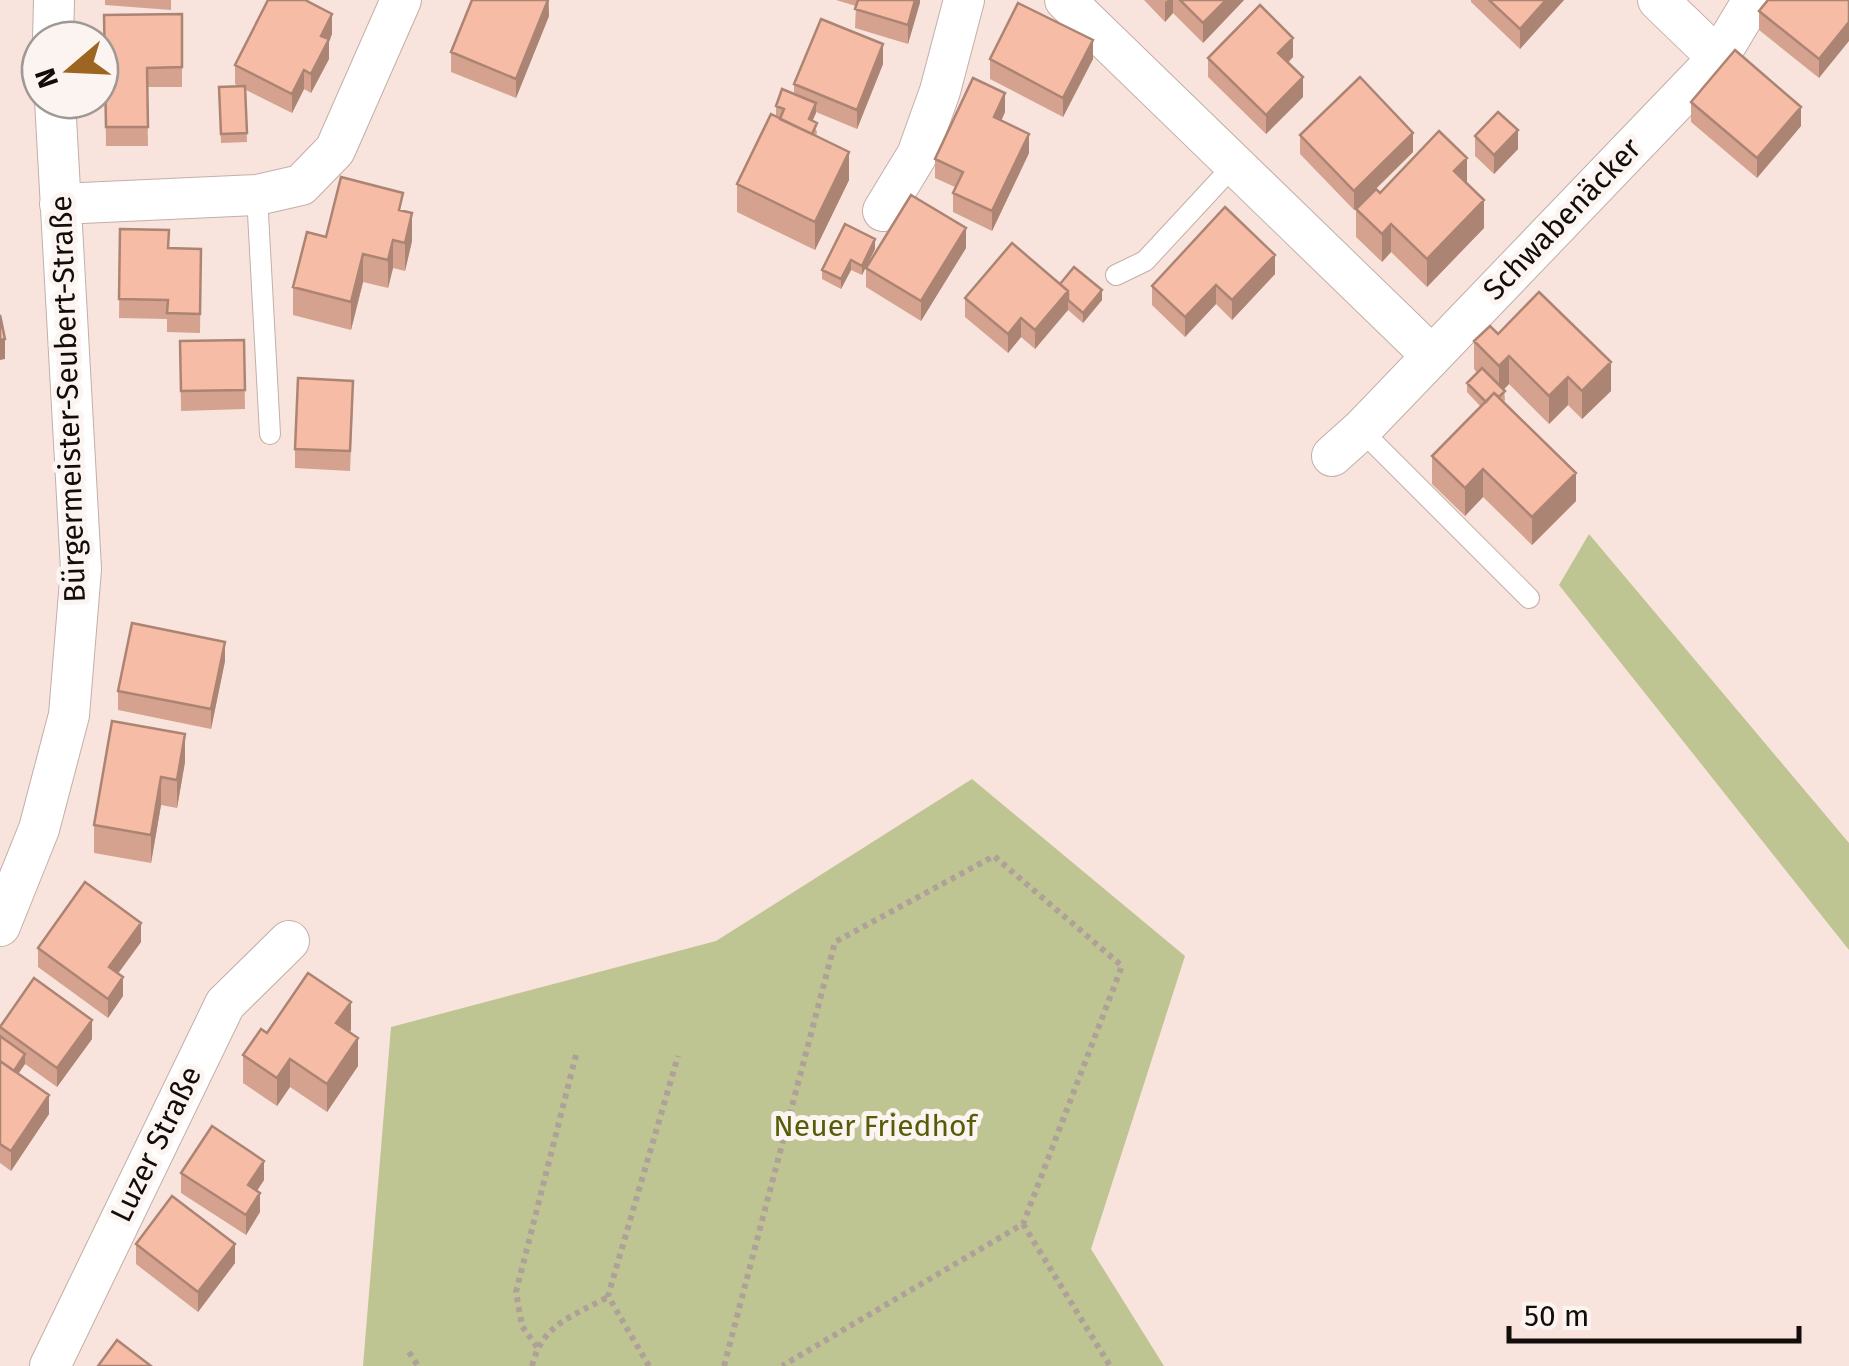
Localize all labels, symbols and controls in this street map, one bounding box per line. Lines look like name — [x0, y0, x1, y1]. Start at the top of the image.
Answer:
north arrow — [20, 20, 120, 120]
text: N — [28, 64, 65, 92]
street label: Schwabenäcker — [1476, 130, 1649, 307]
street label: Bürgermeister-Seubert-Straße — [43, 195, 93, 603]
street label: Luzer Straße — [103, 1060, 209, 1228]
park label: Neuer Friedhof — [773, 1108, 979, 1144]
scale bar — [1509, 1281, 1799, 1343]
text: 50 m — [1524, 1298, 1589, 1334]

